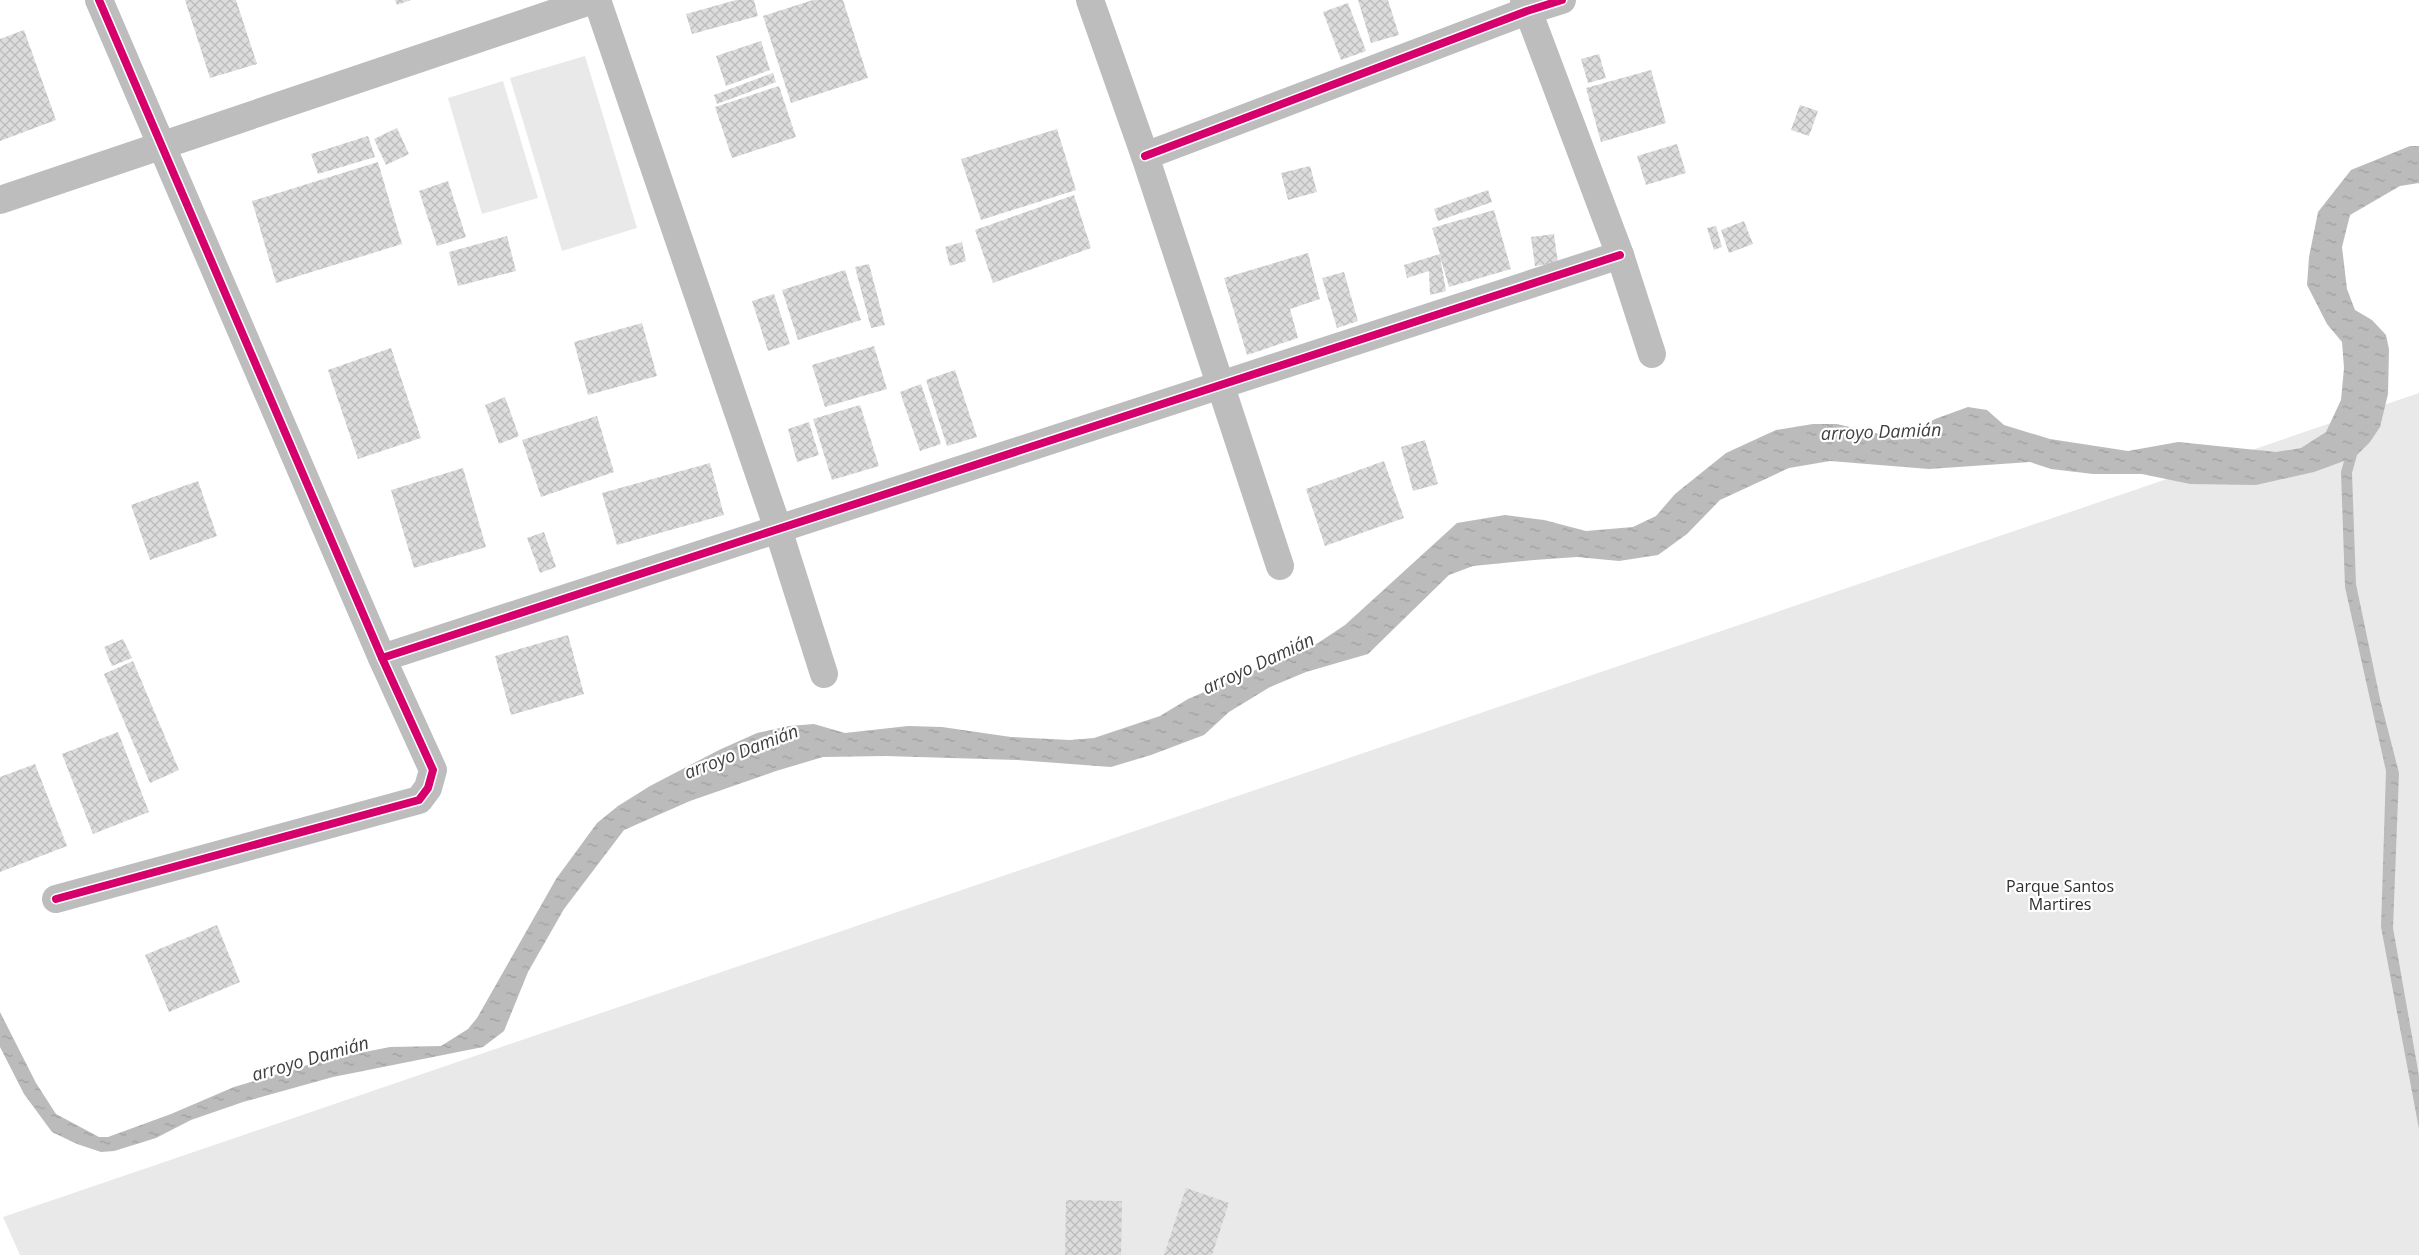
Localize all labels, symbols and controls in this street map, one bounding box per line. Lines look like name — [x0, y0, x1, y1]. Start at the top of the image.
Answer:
water label: arroyo Damián — [1820, 417, 1942, 445]
water label: arroyo Damián — [1198, 627, 1318, 699]
water label: arroyo Damián — [680, 718, 802, 784]
park label: Parque Santos Martires — [2006, 875, 2114, 915]
water label: arroyo Damián — [249, 1030, 371, 1086]

